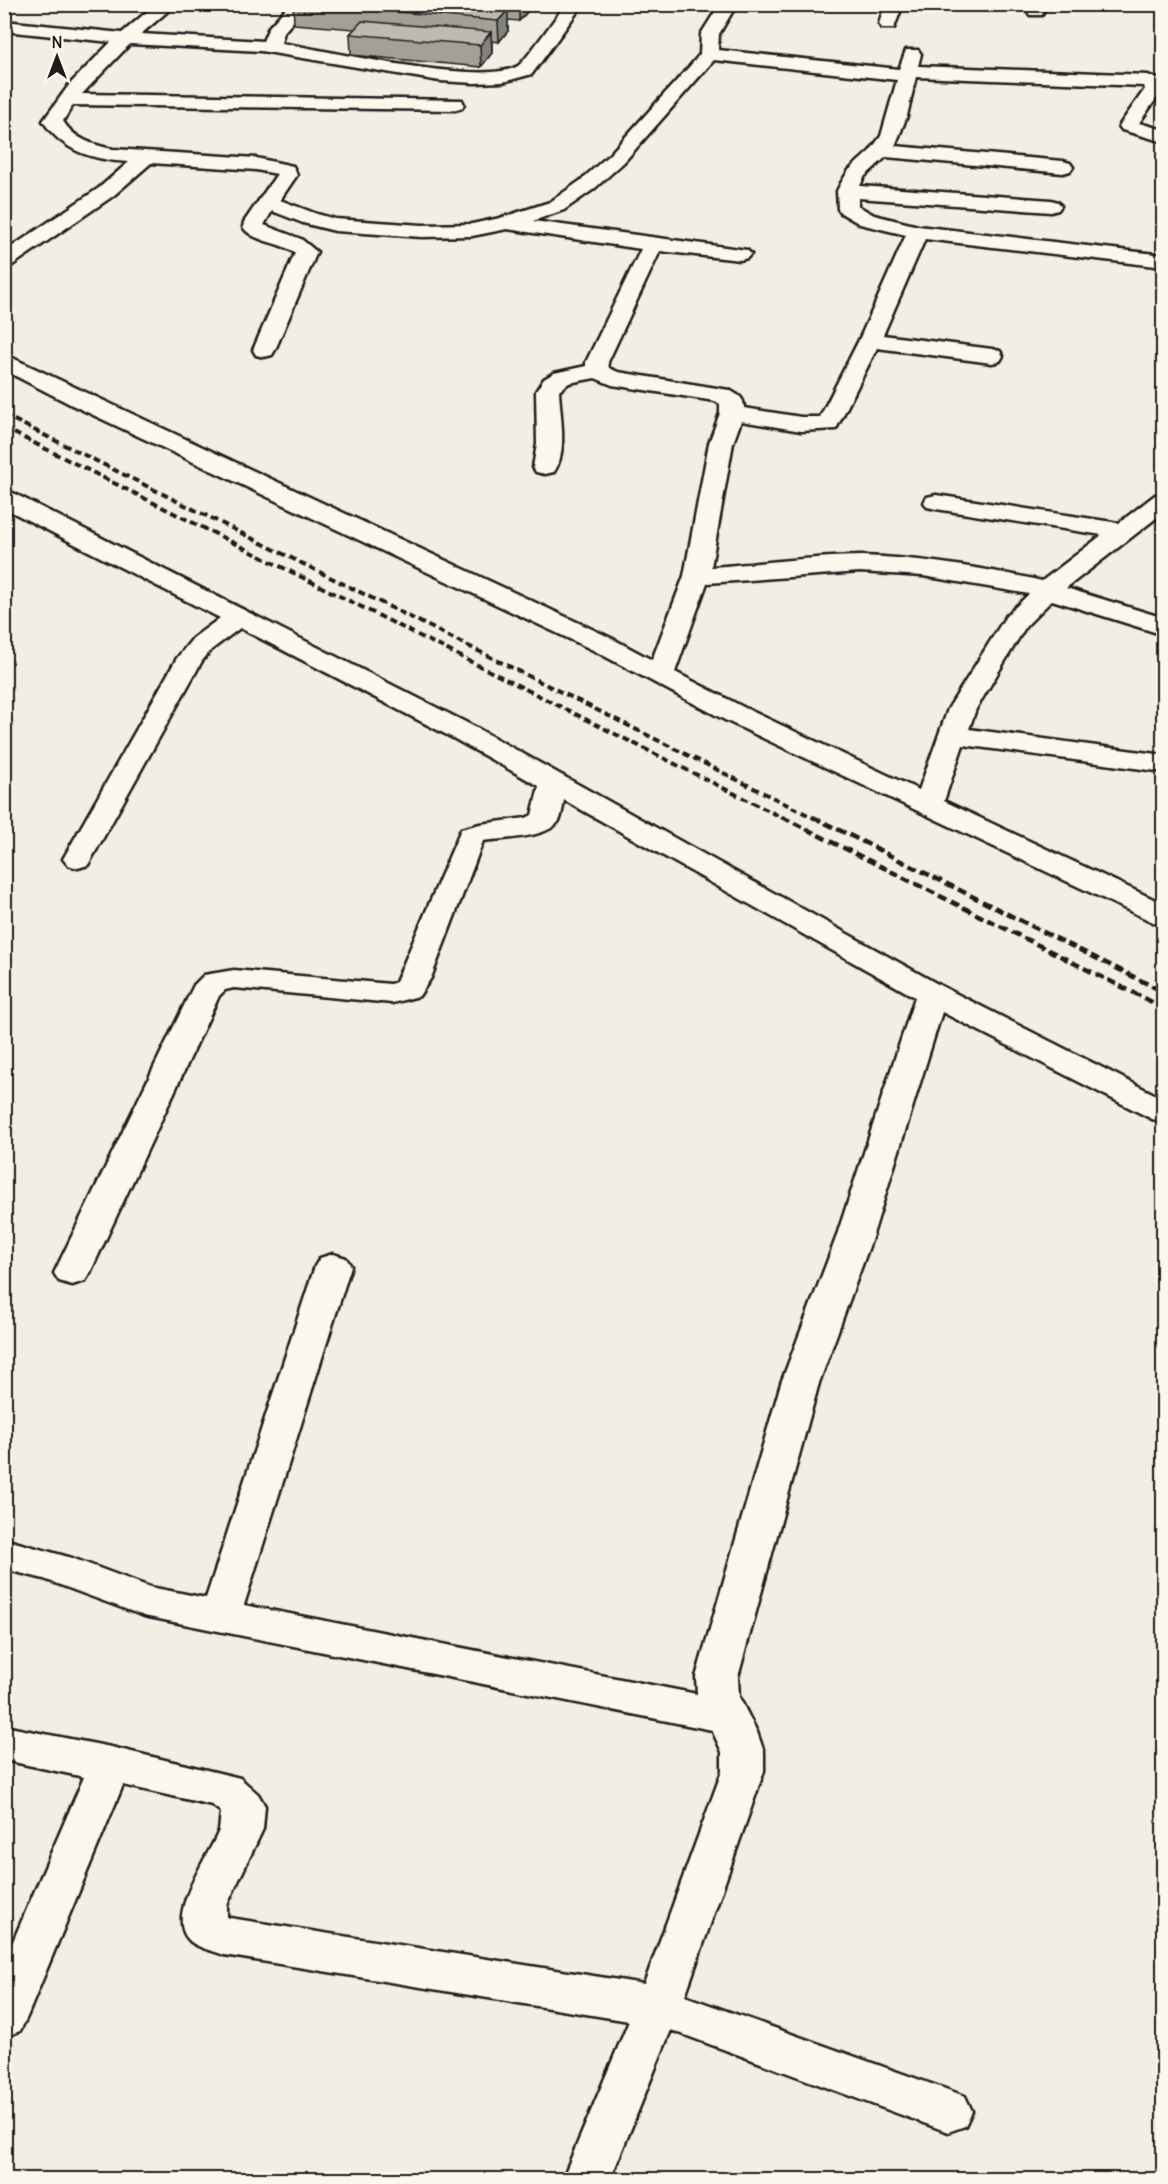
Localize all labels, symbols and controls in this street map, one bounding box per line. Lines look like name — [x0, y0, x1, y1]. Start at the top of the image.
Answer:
north arrow — [27, 27, 87, 87]
text: N — [51, 32, 63, 52]

